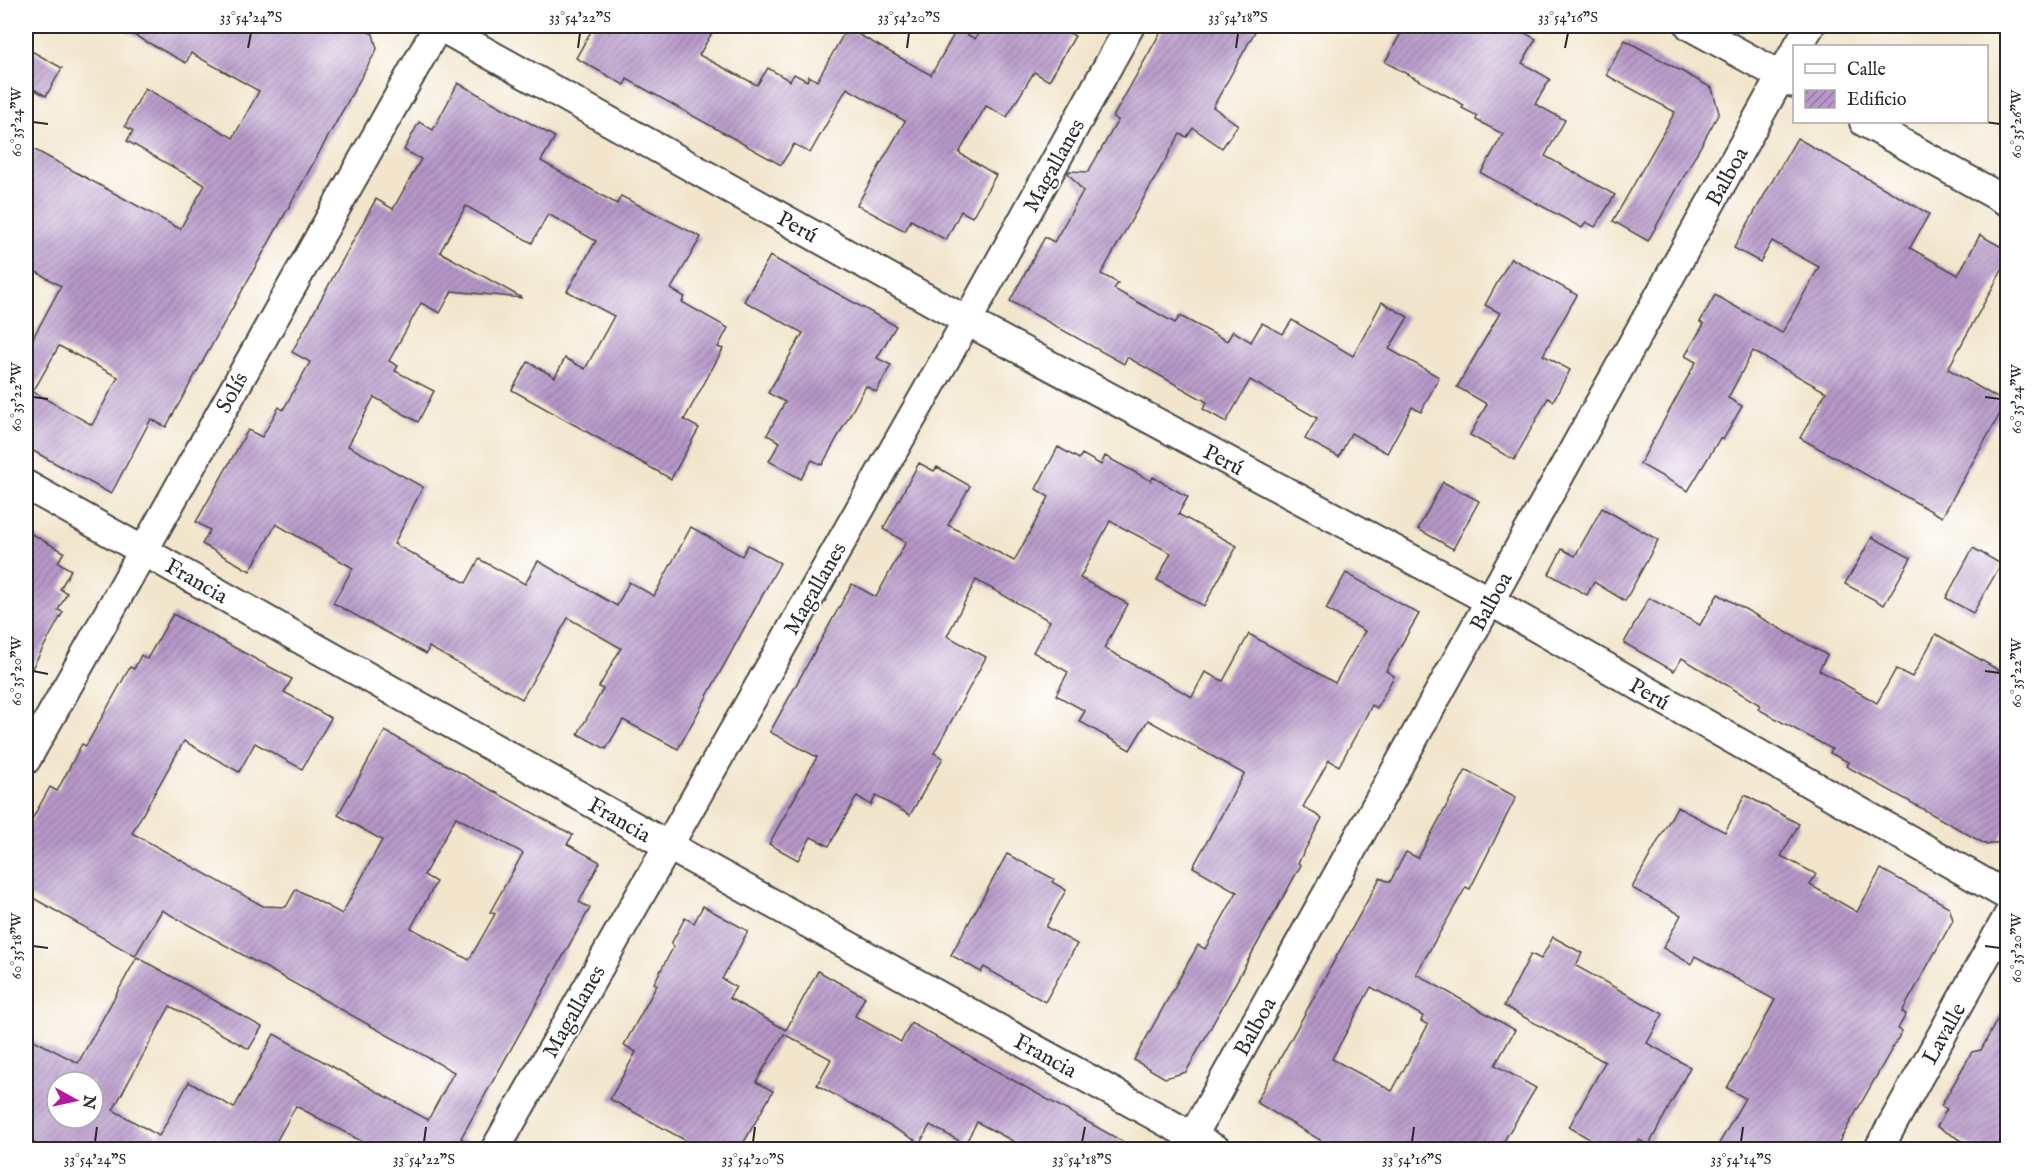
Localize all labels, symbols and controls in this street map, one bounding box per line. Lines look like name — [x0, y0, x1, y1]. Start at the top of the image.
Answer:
text: 33°54'24"S — [220, 8, 282, 27]
text: 33°54'22"S — [549, 8, 611, 27]
text: 33°54'20"S — [878, 8, 940, 27]
text: 33°54'18"S — [1208, 8, 1268, 27]
text: 33°54'16"S — [1538, 8, 1598, 27]
legend — [1793, 45, 1988, 123]
text: Calle — [1847, 59, 1886, 82]
text: 60°35'24"W — [7, 86, 26, 157]
text: Edificio — [1847, 89, 1907, 112]
text: 60°35'26"W — [2007, 89, 2026, 158]
street label: Magallanes — [1018, 114, 1092, 218]
street label: Balboa — [1700, 142, 1756, 211]
street label: Perú — [772, 205, 822, 250]
text: 60°35'22"W — [7, 362, 26, 432]
text: 60°35'24"W — [2007, 363, 2026, 434]
street label: Solís — [210, 368, 255, 418]
street label: Perú — [1198, 439, 1248, 483]
street label: Magallanes — [778, 538, 854, 640]
street label: Francia — [160, 553, 233, 611]
street label: Balboa — [1464, 567, 1520, 636]
text: 60°35'20"W — [7, 635, 26, 706]
text: 60°35'22"W — [2007, 638, 2026, 708]
street label: Perú — [1624, 672, 1674, 717]
street label: Francia — [583, 792, 656, 850]
text: 60°35'18"W — [7, 912, 26, 979]
text: 60°35'20"W — [2007, 912, 2026, 983]
street label: Magallanes — [537, 961, 613, 1063]
street label: Balboa — [1228, 992, 1284, 1061]
street label: Lavalle — [1916, 998, 1973, 1070]
street label: Francia — [1009, 1028, 1082, 1086]
north arrow — [45, 1070, 105, 1130]
text: N — [77, 1093, 99, 1110]
text: 33°54'24"S — [64, 1150, 126, 1169]
text: 33°54'22"S — [393, 1150, 455, 1169]
text: 33°54'20"S — [722, 1150, 784, 1169]
text: 33°54'18"S — [1052, 1150, 1112, 1169]
text: 33°54'16"S — [1382, 1150, 1442, 1169]
text: 33°54'14"S — [1711, 1150, 1771, 1169]

